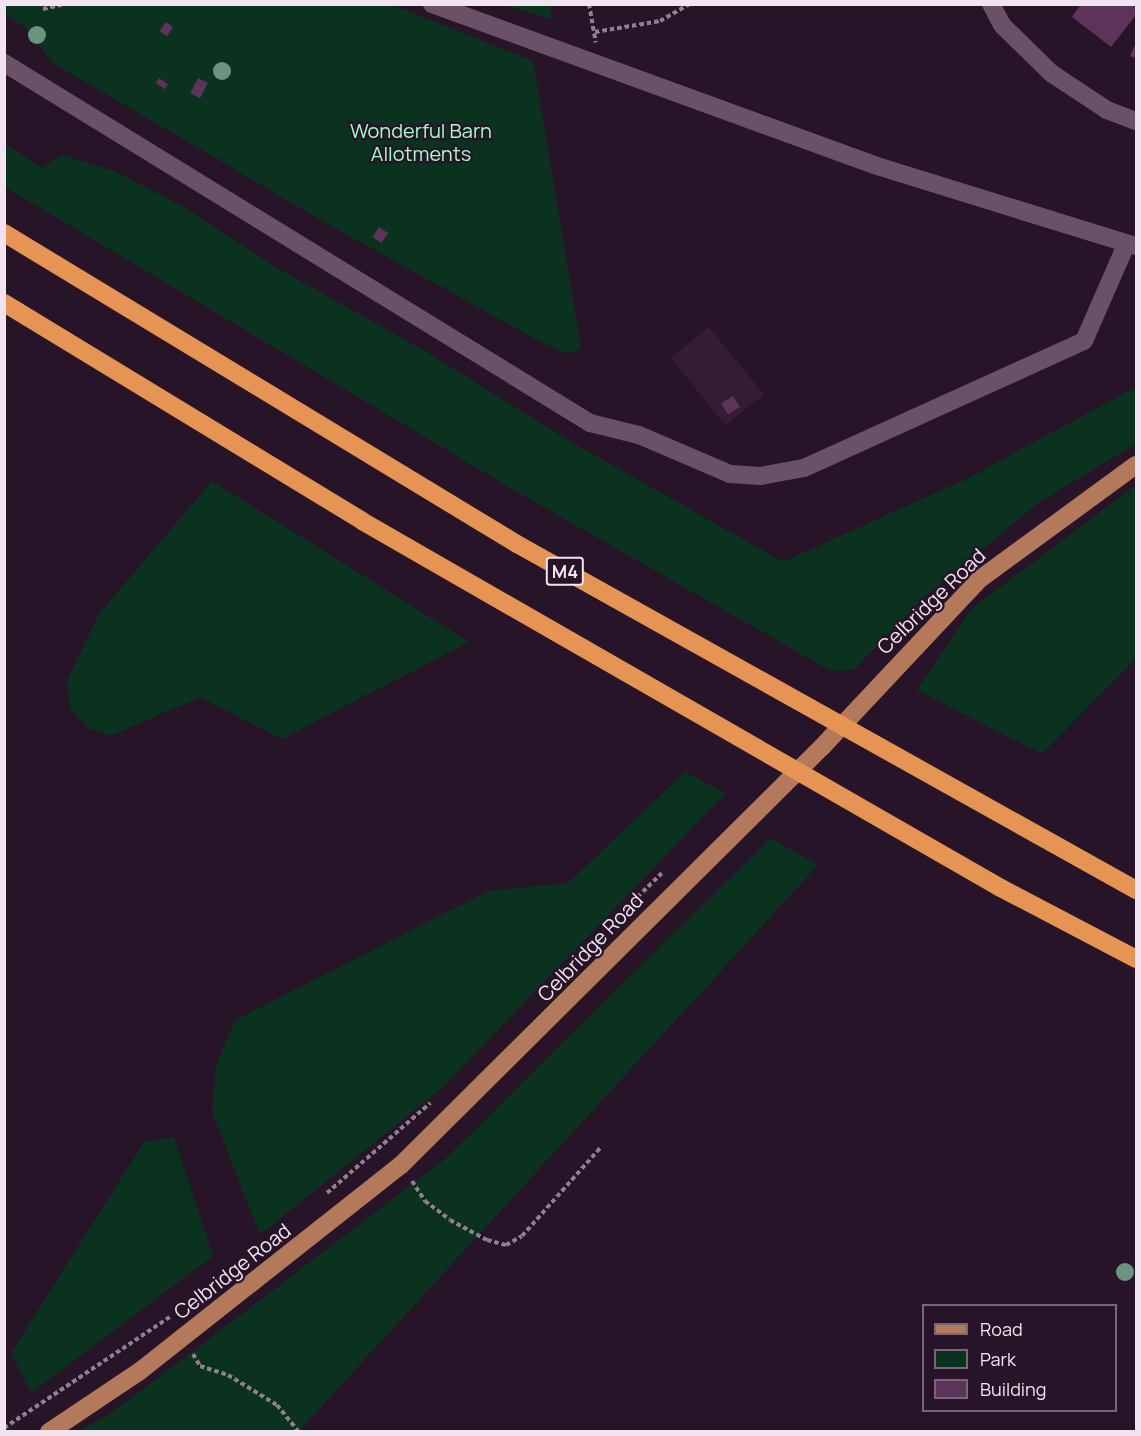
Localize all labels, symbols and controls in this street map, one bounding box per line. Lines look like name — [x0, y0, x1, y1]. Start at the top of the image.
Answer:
park label: Wonderful Barn Allotments — [350, 119, 492, 166]
street label: Celbridge Road — [872, 543, 990, 659]
road number: M4 — [546, 556, 584, 586]
street label: Celbridge Road — [532, 888, 648, 1006]
street label: Celbridge Road — [169, 1218, 295, 1324]
legend — [922, 1304, 1117, 1412]
text: Road — [980, 1317, 1023, 1341]
text: Park — [980, 1347, 1016, 1371]
text: Building — [980, 1377, 1046, 1401]

